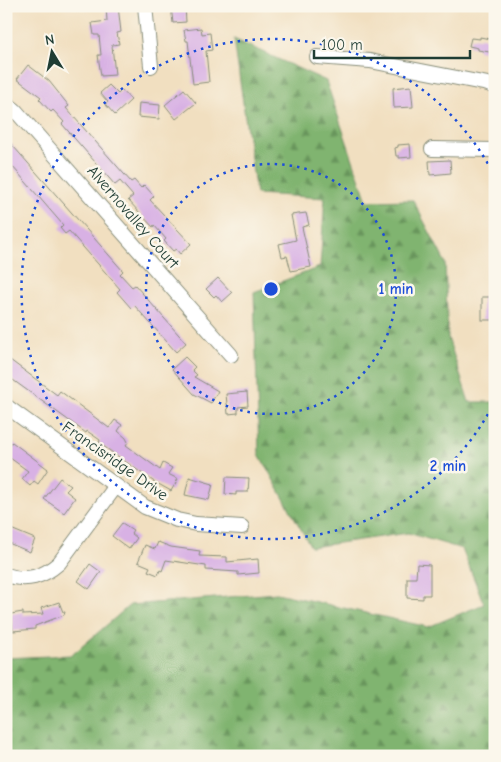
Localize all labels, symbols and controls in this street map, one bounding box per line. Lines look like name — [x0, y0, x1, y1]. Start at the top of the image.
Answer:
north arrow — [28, 28, 78, 78]
scale bar — [314, 28, 470, 60]
text: N — [44, 31, 56, 49]
text: 100 m — [321, 36, 363, 54]
street label: Alvernovalley Court — [83, 162, 183, 272]
centre of rings — [262, 280, 280, 298]
text: 1 min — [379, 280, 413, 298]
street label: Francisridge Drive — [59, 418, 171, 504]
text: 2 min — [430, 457, 466, 475]

